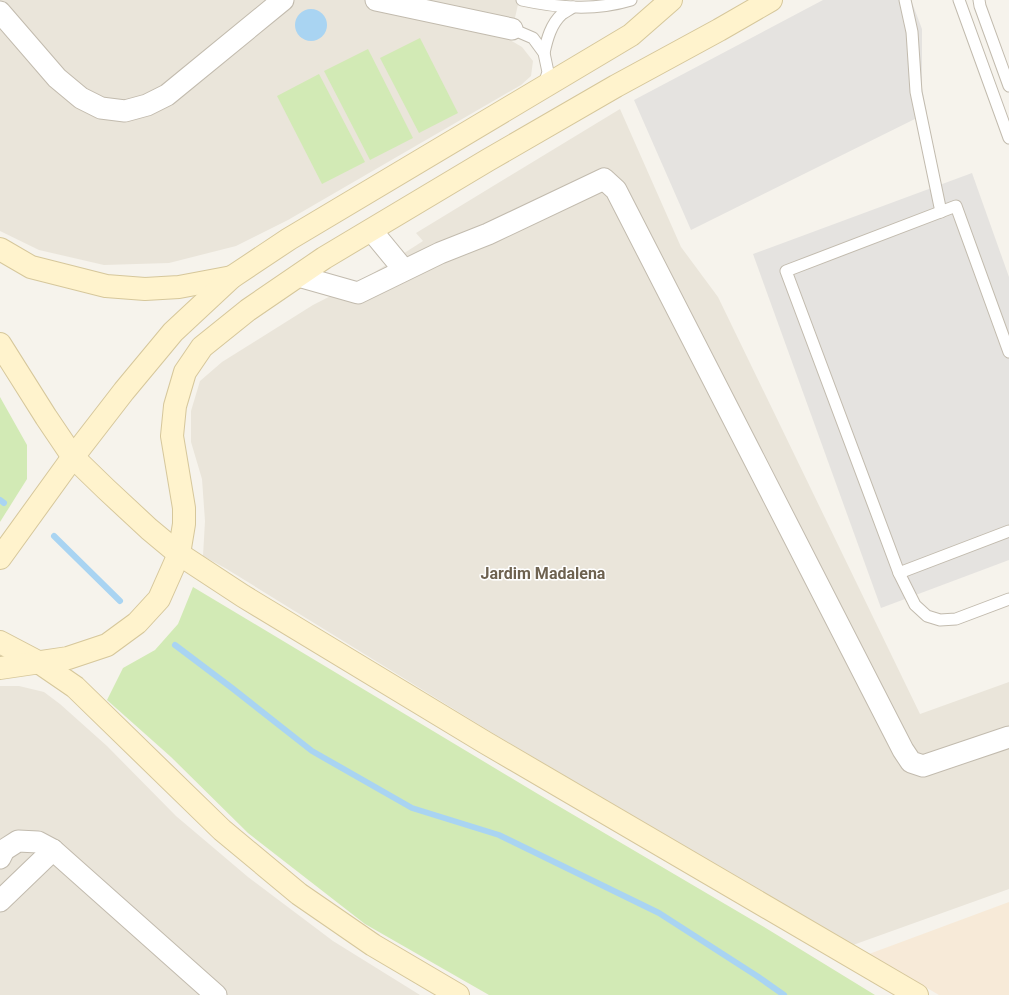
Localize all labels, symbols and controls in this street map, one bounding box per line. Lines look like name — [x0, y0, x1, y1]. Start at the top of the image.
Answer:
district label: Jardim Madalena — [481, 564, 606, 583]

